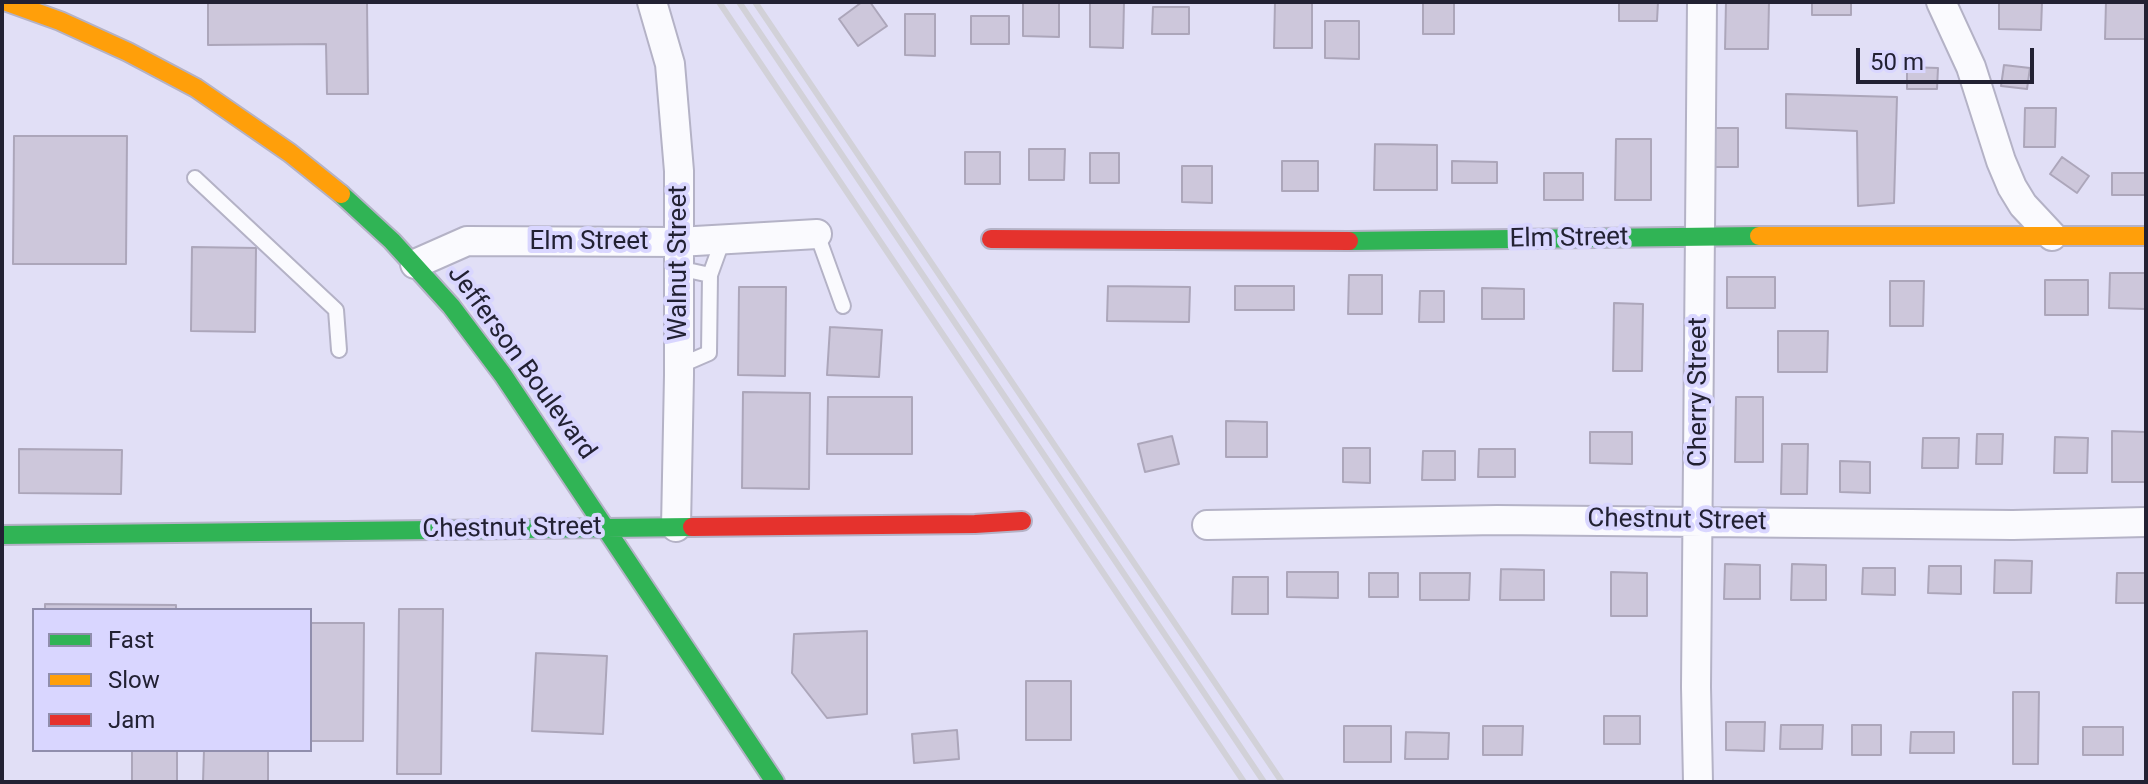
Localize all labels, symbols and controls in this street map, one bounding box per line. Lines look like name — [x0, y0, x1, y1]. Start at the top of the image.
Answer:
scale bar — [1860, 32, 2038, 82]
text: 50 m — [1870, 48, 1924, 76]
street label: Walnut Street — [663, 185, 695, 341]
street label: Elm Street — [1509, 222, 1629, 256]
street label: Elm Street — [530, 226, 648, 258]
street label: Jefferson Boulevard — [440, 260, 602, 466]
street label: Cherry Street — [1683, 317, 1715, 467]
street label: Chestnut Street — [1587, 504, 1767, 538]
street label: Chestnut Street — [422, 512, 602, 546]
legend — [32, 608, 312, 752]
text: Fast — [108, 626, 154, 654]
text: Slow — [108, 666, 160, 694]
text: Jam — [108, 706, 155, 734]

